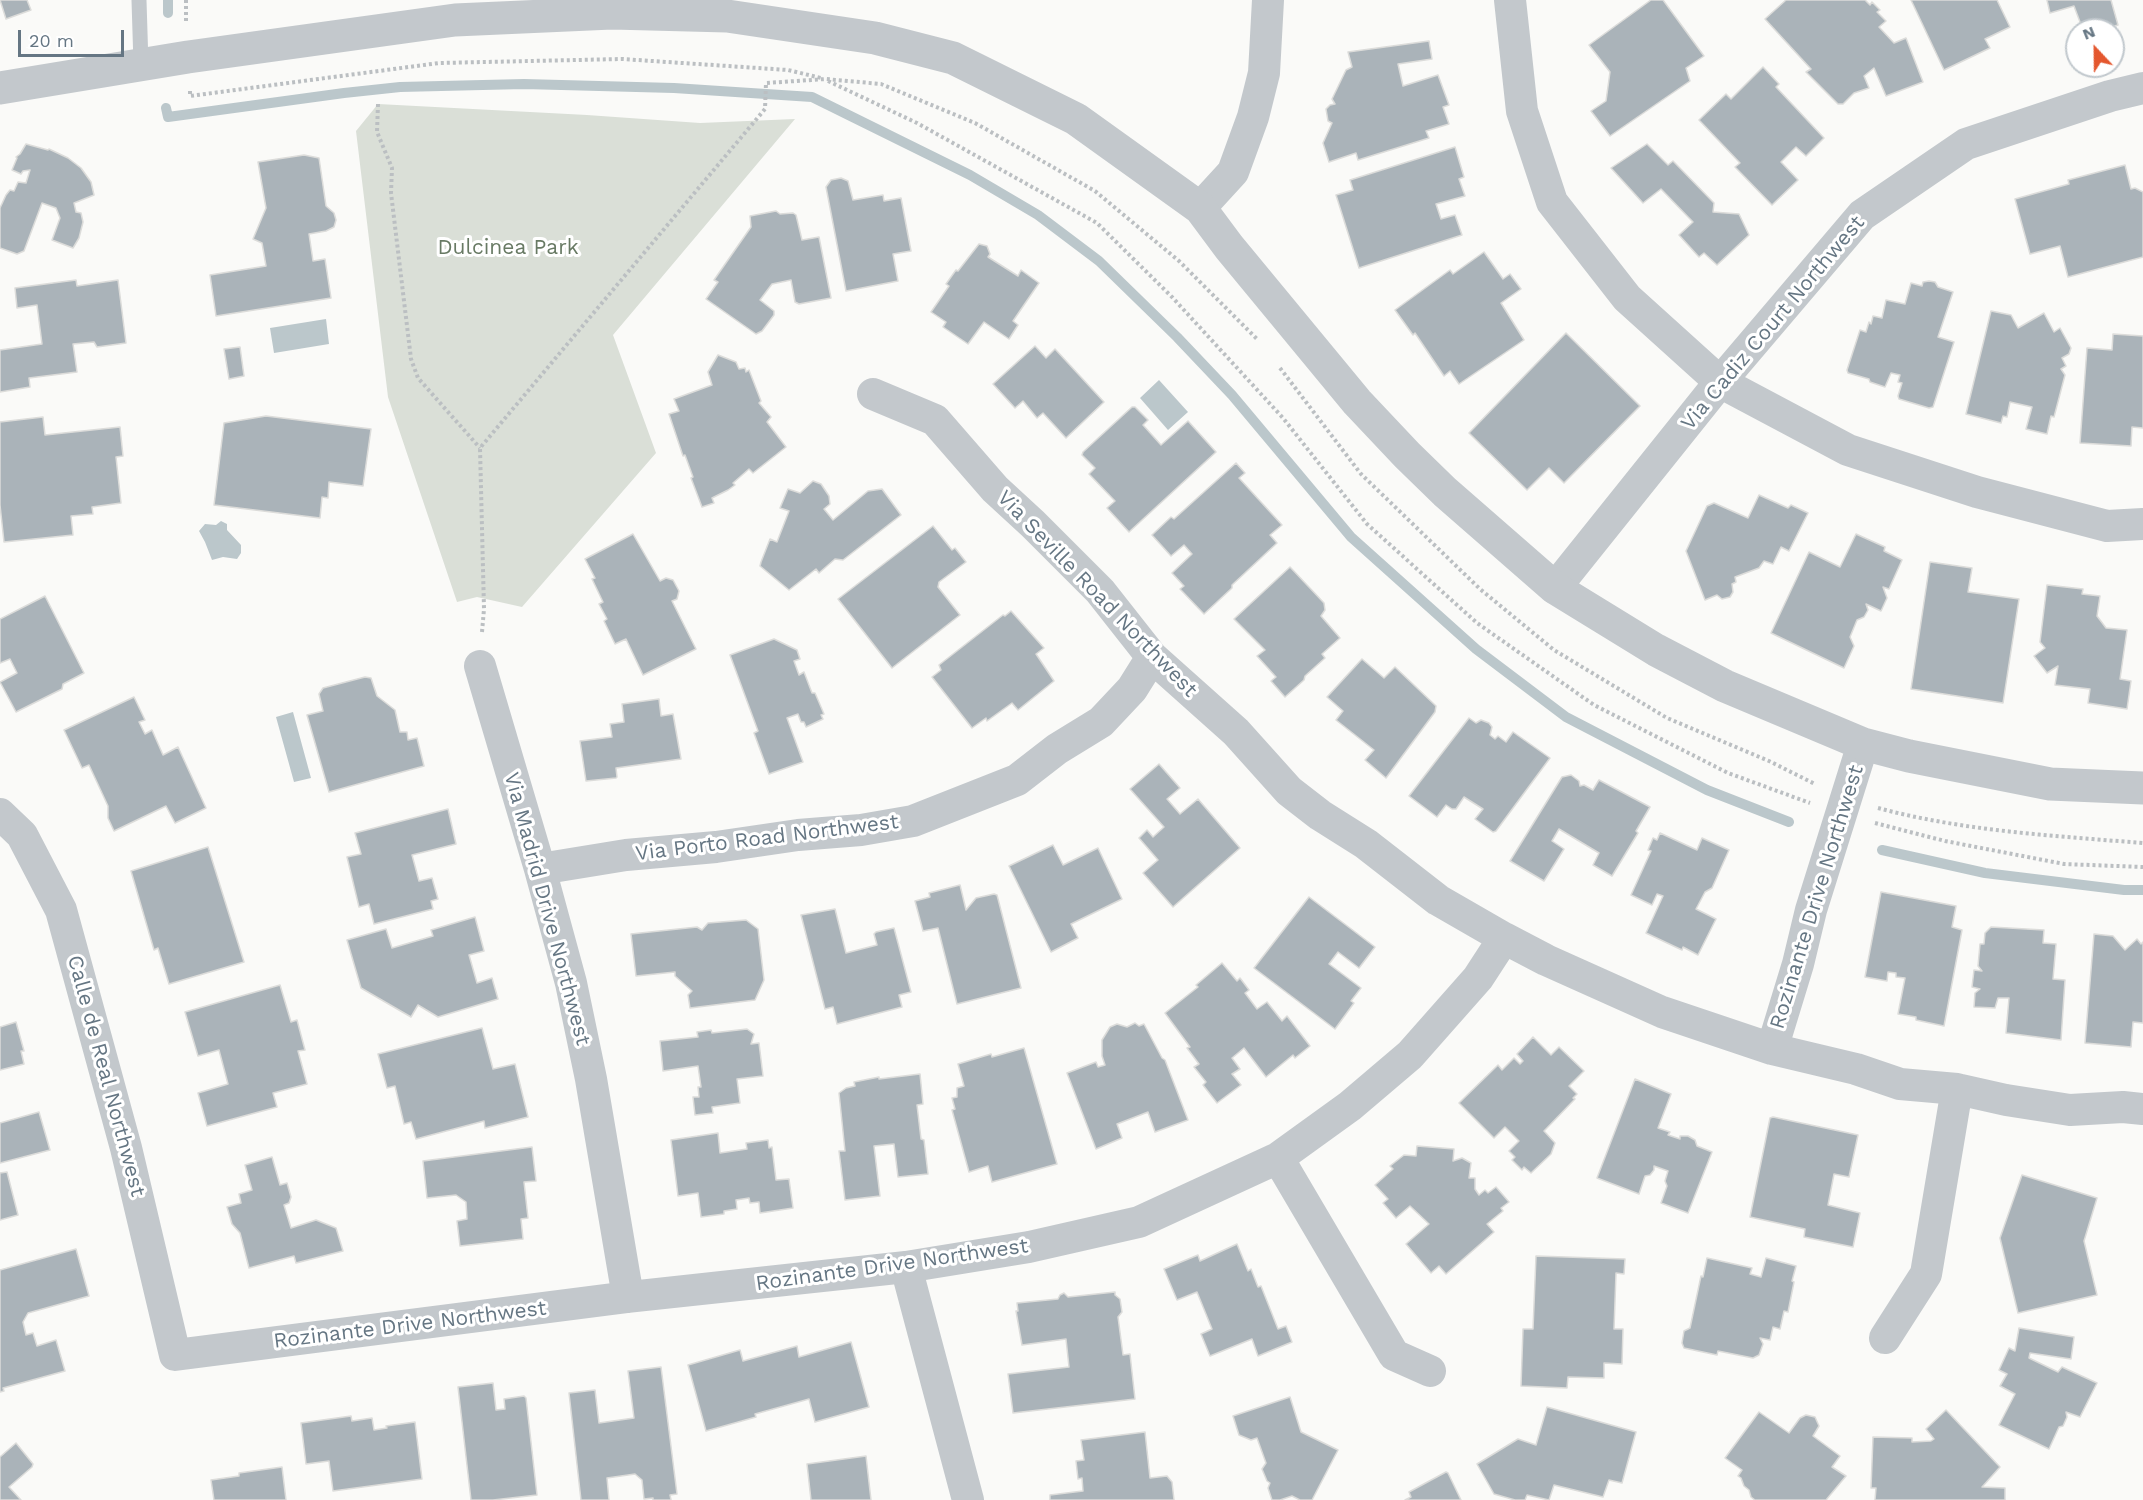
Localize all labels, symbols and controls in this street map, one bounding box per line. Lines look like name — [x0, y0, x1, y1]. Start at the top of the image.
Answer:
scale bar — [21, 18, 128, 56]
north arrow — [2065, 18, 2125, 78]
text: N — [2080, 22, 2098, 44]
text: 20 m — [29, 30, 74, 51]
street label: Via Cadiz Court Northwest — [1676, 211, 1870, 435]
park label: Dulcinea Park — [437, 235, 579, 261]
street label: Via Seville Road Northwest — [992, 486, 1202, 702]
street label: Rozinante Drive Northwest — [1765, 762, 1869, 1032]
street label: Via Madrid Drive Northwest — [498, 770, 596, 1048]
street label: Via Porto Road Northwest — [634, 809, 900, 867]
street label: Calle de Real Northwest — [62, 953, 150, 1199]
street label: Rozinante Drive Northwest — [754, 1233, 1030, 1297]
street label: Rozinante Drive Northwest — [272, 1296, 548, 1354]

